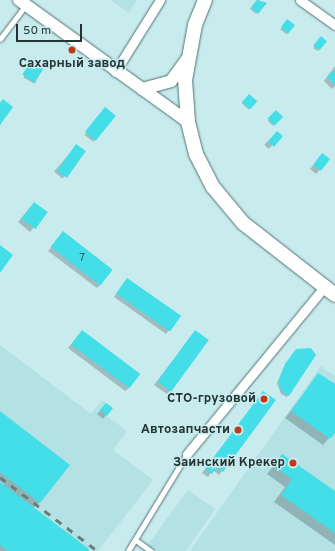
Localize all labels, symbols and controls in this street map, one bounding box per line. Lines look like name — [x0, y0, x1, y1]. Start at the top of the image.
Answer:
scale bar — [18, 16, 84, 42]
text: 50 m — [23, 23, 51, 39]
marker: Сахарный завод — [67, 45, 77, 55]
place label: Сахарный завод — [19, 56, 125, 72]
house number: 7 — [79, 251, 85, 265]
place label: СТО-грузовой — [167, 391, 256, 407]
marker: СТО-грузовой — [259, 394, 269, 404]
place label: Автозапчасти — [141, 422, 230, 438]
marker: Автозапчасти — [233, 425, 243, 435]
place label: Заинский Крекер — [173, 455, 285, 471]
marker: Заинский Крекер — [288, 458, 298, 468]

